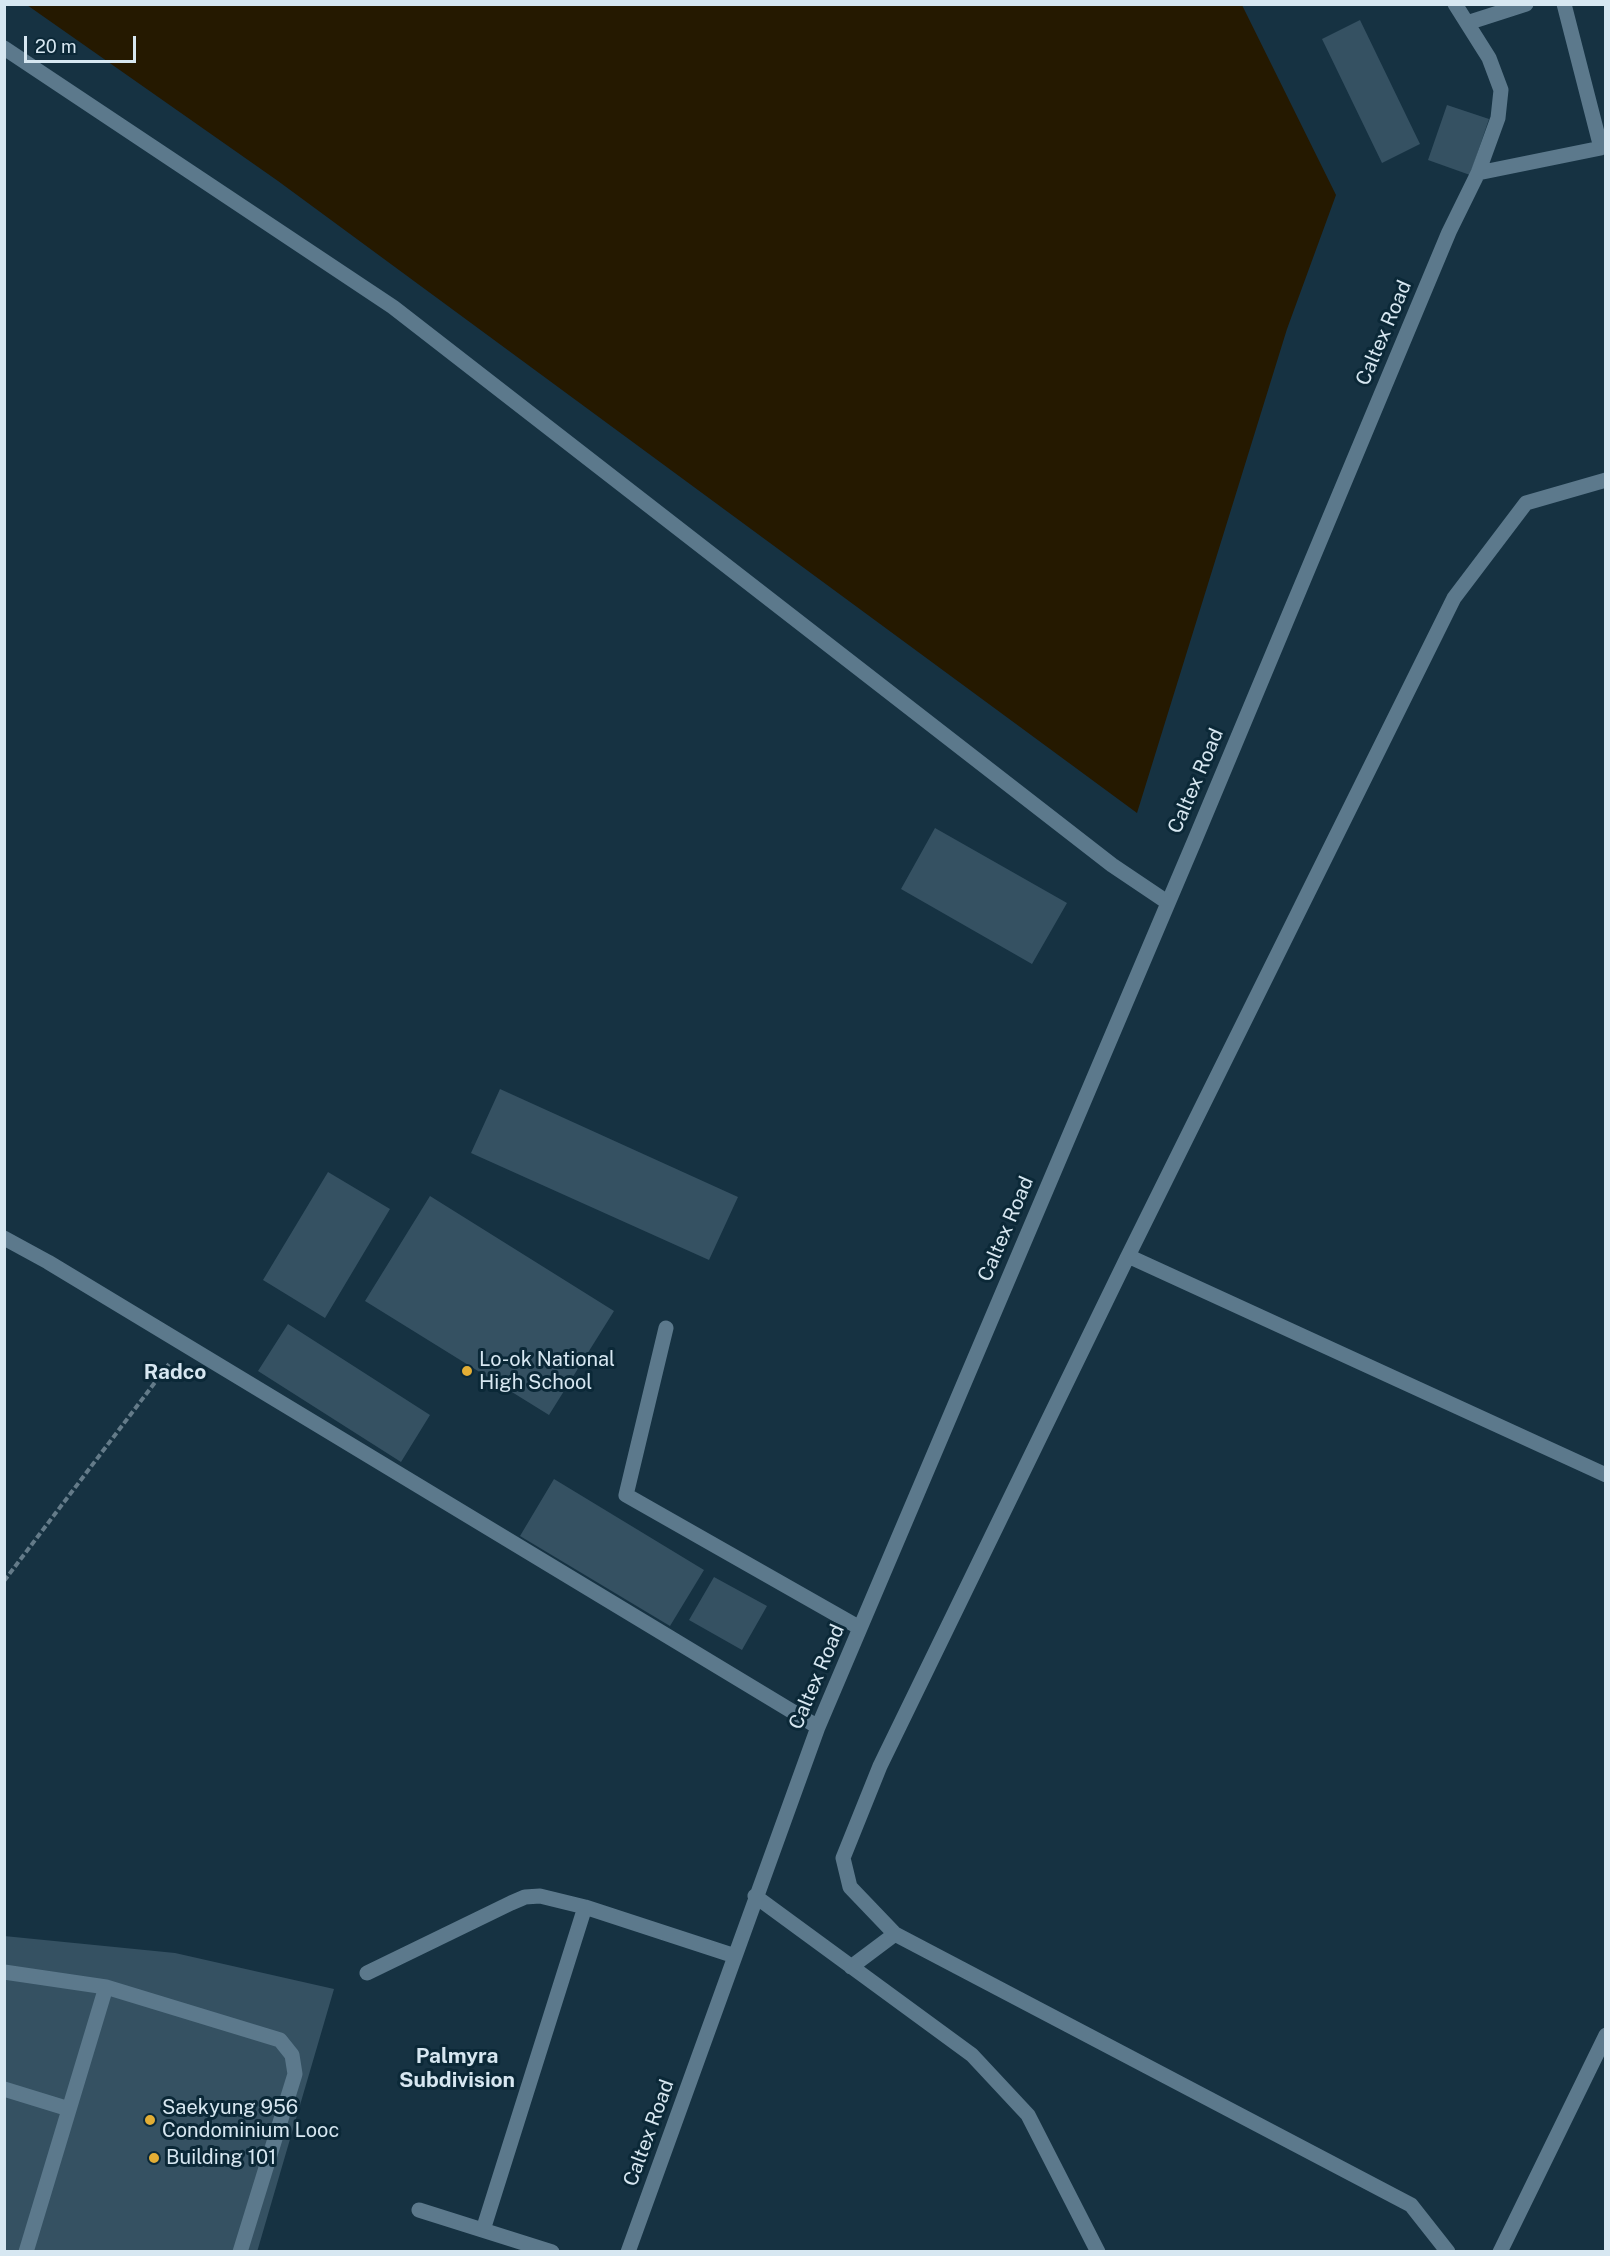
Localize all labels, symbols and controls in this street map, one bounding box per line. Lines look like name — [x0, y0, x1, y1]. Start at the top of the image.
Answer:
scale bar — [27, 24, 140, 62]
text: 20 m — [35, 36, 77, 57]
street label: Caltex Road — [1351, 277, 1417, 389]
street label: Caltex Road — [1163, 725, 1229, 837]
street label: Caltex Road — [973, 1173, 1039, 1285]
place label: Lo-ok National High School — [479, 1348, 615, 1395]
district label: Radco — [144, 1360, 206, 1386]
marker: Lo-ok National High School — [460, 1364, 474, 1378]
street label: Caltex Road — [784, 1621, 850, 1733]
district label: Palmyra Subdivision — [399, 2044, 515, 2094]
street label: Caltex Road — [619, 2076, 679, 2190]
place label: Saekyung 956 Condominium Looc — [162, 2096, 339, 2143]
marker: Saekyung 956 Condominium Looc — [143, 2113, 157, 2127]
place label: Building 101 — [166, 2146, 276, 2170]
marker: Building 101 — [147, 2151, 161, 2165]

